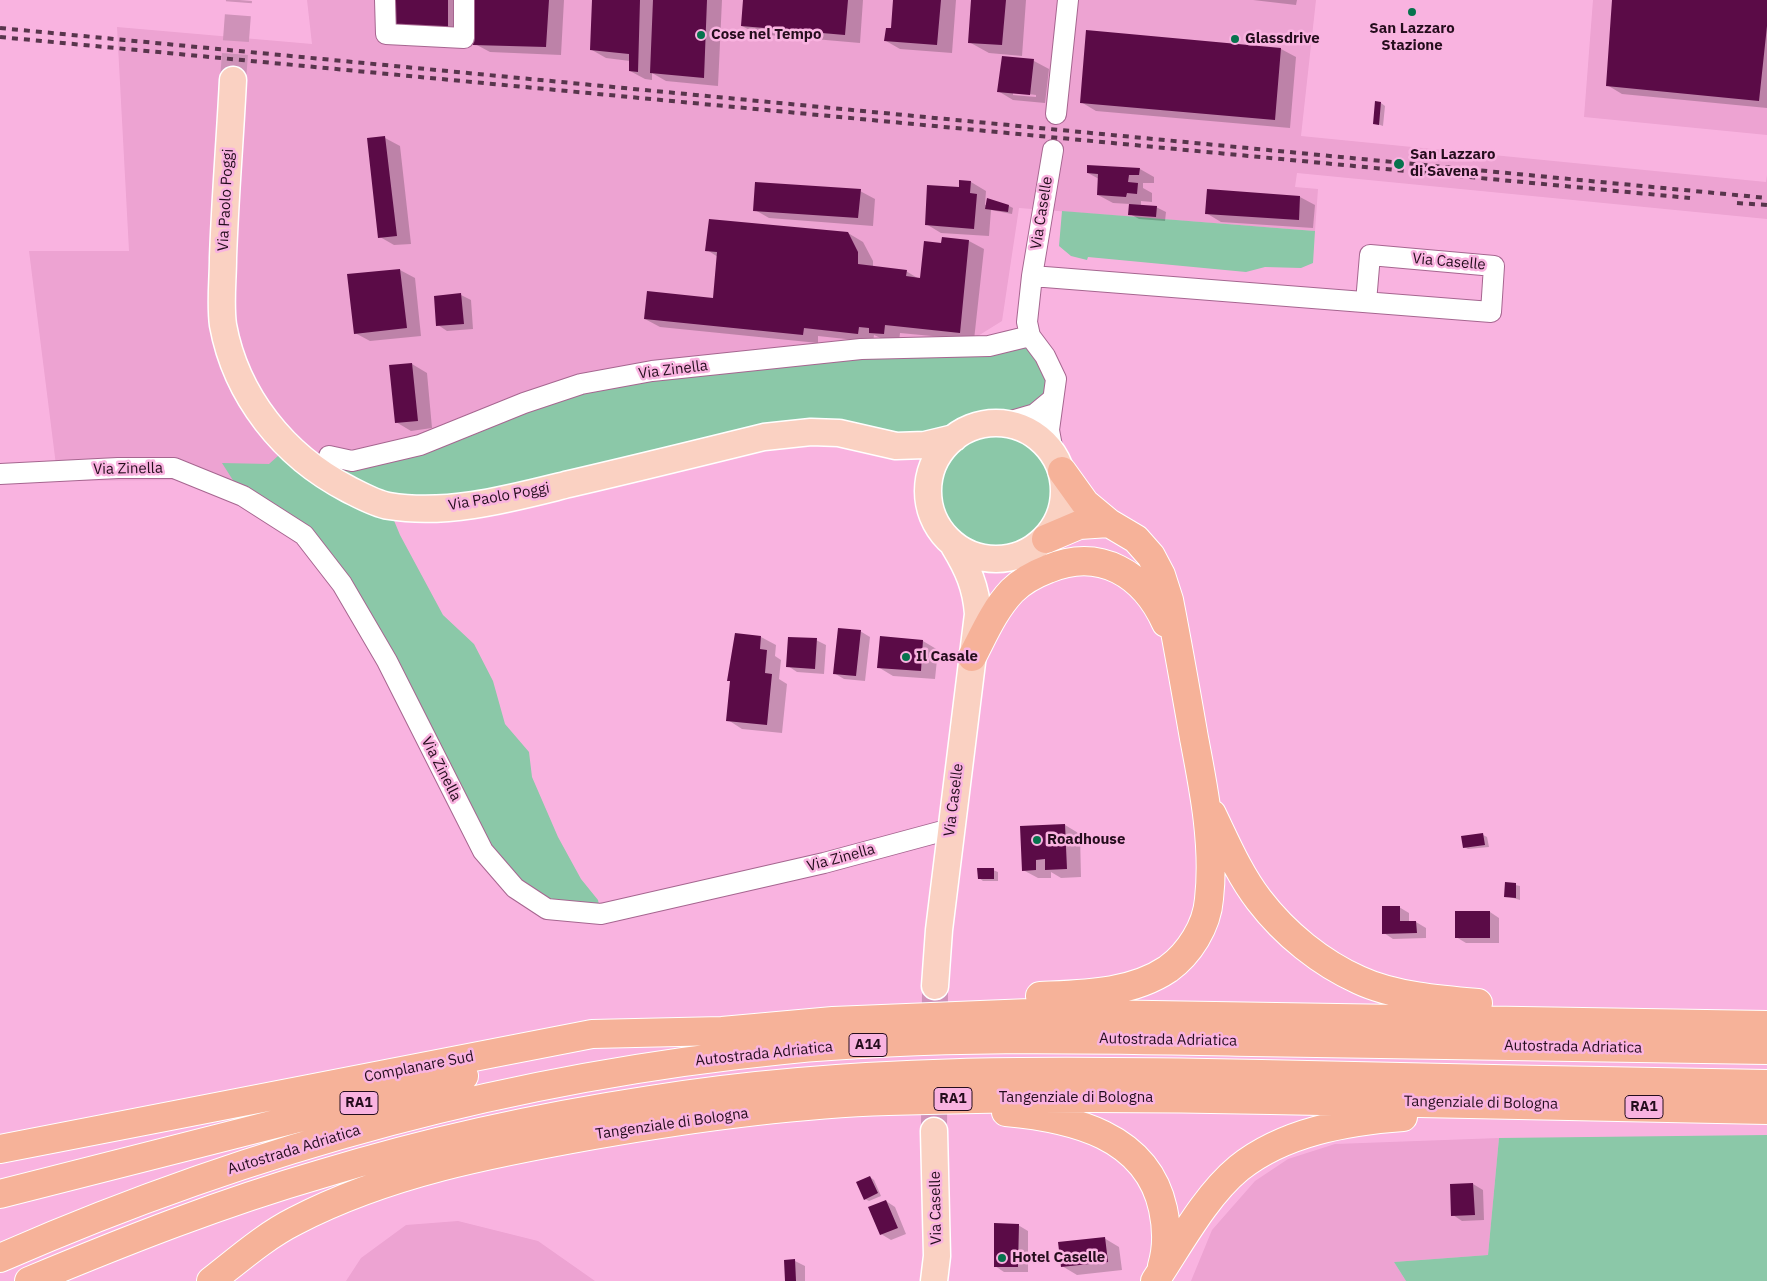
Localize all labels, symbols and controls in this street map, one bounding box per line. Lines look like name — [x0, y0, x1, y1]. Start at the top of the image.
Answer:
marker: San Lazzaro Stazione — [1406, 6, 1418, 18]
place label: San Lazzaro Stazione — [1369, 20, 1455, 55]
place label: Cose nel Tempo — [711, 26, 821, 44]
marker: Cose nel Tempo — [695, 29, 707, 41]
place label: Glassdrive — [1245, 30, 1320, 48]
marker: Glassdrive — [1229, 33, 1241, 45]
place label: San Lazzaro di Savena — [1410, 146, 1495, 181]
street label: Via Paolo Poggi — [214, 148, 238, 252]
marker: San Lazzaro di Savena — [1392, 157, 1406, 171]
street label: Via Caselle — [1027, 175, 1057, 251]
street label: Via Caselle — [1412, 250, 1486, 274]
street label: Via Zinella — [637, 357, 709, 383]
street label: Via Zinella — [93, 459, 163, 479]
street label: Via Paolo Poggi — [447, 479, 551, 515]
place label: Il Casale — [916, 648, 978, 666]
marker: Il Casale — [900, 651, 912, 663]
street label: Via Zinella — [417, 734, 465, 804]
street label: Via Caselle — [941, 762, 967, 838]
place label: Roadhouse — [1047, 831, 1125, 849]
marker: Roadhouse — [1031, 834, 1043, 846]
street label: Via Zinella — [805, 840, 877, 876]
street label: Autostrada Adriatica — [1099, 1030, 1237, 1050]
road number: A14 — [849, 1034, 887, 1056]
street label: Autostrada Adriatica — [1504, 1037, 1642, 1057]
street label: Autostrada Adriatica — [694, 1038, 834, 1070]
street label: Complanare Sud — [363, 1048, 475, 1086]
road number: RA1 — [934, 1088, 972, 1110]
street label: Tangenziale di Bologna — [999, 1089, 1153, 1107]
road number: RA1 — [340, 1092, 378, 1114]
street label: Tangenziale di Bologna — [1404, 1093, 1558, 1113]
road number: RA1 — [1625, 1096, 1663, 1118]
street label: Tangenziale di Bologna — [594, 1104, 750, 1144]
street label: Autostrada Adriatica — [225, 1121, 363, 1179]
street label: Via Caselle — [926, 1171, 946, 1245]
place label: Hotel Caselle — [1012, 1249, 1105, 1267]
marker: Hotel Caselle — [996, 1252, 1008, 1264]

